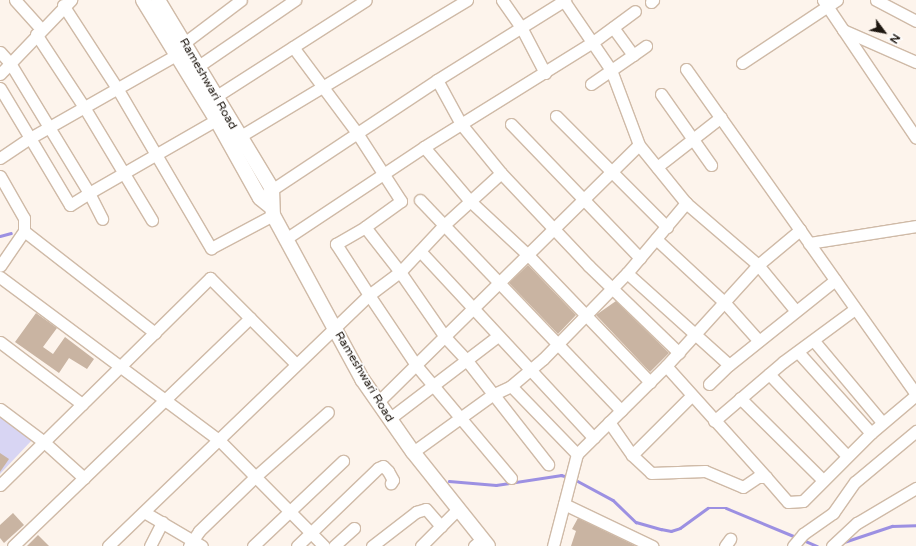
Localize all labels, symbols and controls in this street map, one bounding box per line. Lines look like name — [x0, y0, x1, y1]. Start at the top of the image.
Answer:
north arrow — [864, 12, 904, 52]
text: N — [887, 31, 902, 46]
street label: Rameshwari Road — [176, 36, 240, 132]
street label: Rameshwari Road — [331, 329, 397, 425]

